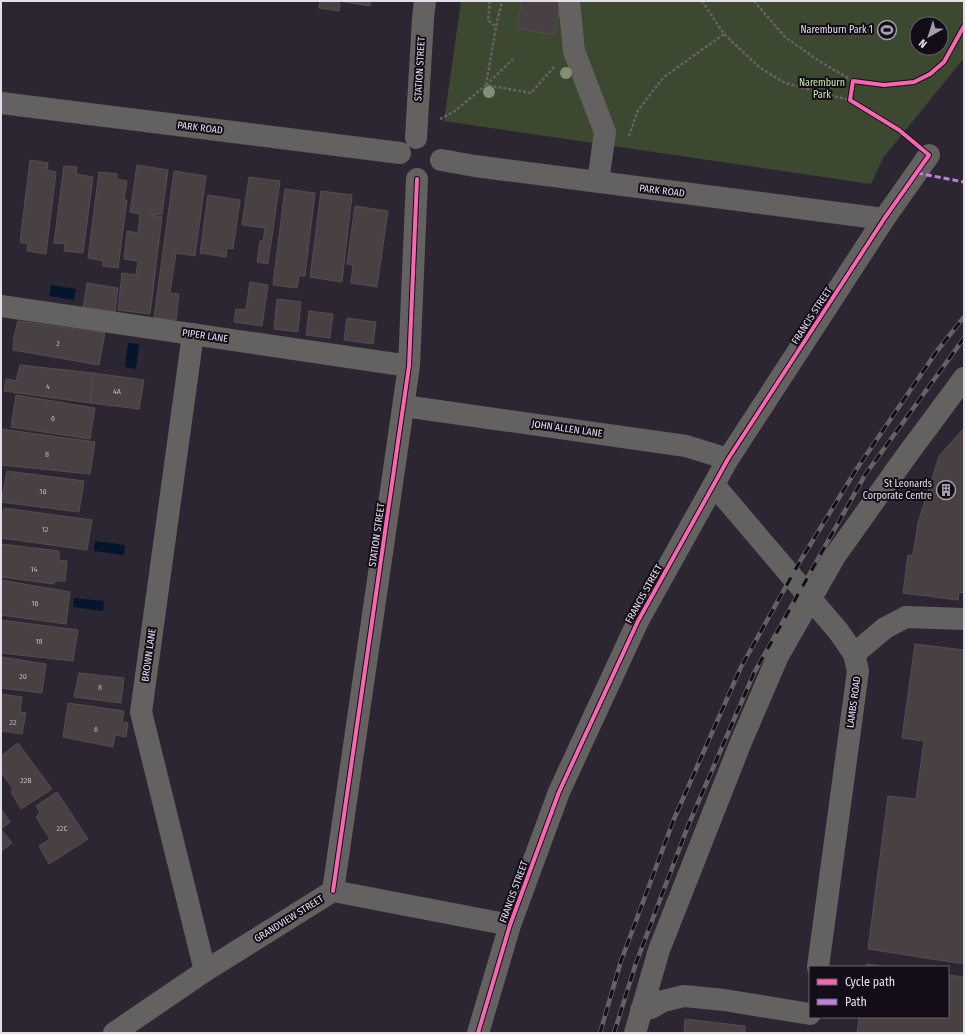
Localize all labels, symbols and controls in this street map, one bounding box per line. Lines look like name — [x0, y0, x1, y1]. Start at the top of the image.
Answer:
north arrow — [909, 16, 949, 56]
sports icon: Naremburn Park 1 — [876, 19, 898, 41]
place label: Naremburn Park 1 — [801, 24, 873, 36]
street label: STATION STREET — [412, 36, 428, 101]
text: N — [916, 36, 930, 51]
park label: Naremburn Park — [799, 77, 845, 101]
street label: PARK ROAD — [177, 119, 224, 137]
street label: PARK ROAD — [639, 182, 686, 200]
street label: FRANCIS STREET — [789, 285, 835, 347]
street label: PIPER LANE — [181, 327, 229, 345]
house number: 2 — [56, 339, 60, 348]
house number: 4 — [46, 382, 50, 391]
house number: 4A — [113, 387, 122, 396]
house number: 6 — [51, 414, 55, 423]
street label: JOHN ALLEN LANE — [531, 418, 603, 440]
house number: 8 — [45, 450, 49, 459]
place label: St Leonards Corporate Centre — [863, 478, 932, 502]
building icon: St Leonards Corporate Centre — [935, 479, 957, 501]
house number: 10 — [39, 487, 47, 496]
street label: STATION STREET — [367, 502, 387, 568]
house number: 12 — [42, 525, 49, 534]
street label: FRANCIS STREET — [623, 562, 665, 625]
house number: 14 — [31, 565, 38, 574]
house number: 16 — [31, 599, 39, 608]
street label: BROWN LANE — [139, 627, 159, 682]
house number: 18 — [35, 637, 43, 646]
house number: 20 — [19, 672, 27, 681]
street label: LAMBS ROAD — [844, 675, 864, 729]
house number: 8 — [98, 683, 102, 692]
house number: 22 — [9, 718, 17, 727]
house number: 6 — [94, 725, 98, 734]
house number: 22B — [20, 776, 32, 785]
house number: 22C — [56, 824, 68, 833]
street label: FRANCIS STREET — [497, 859, 531, 925]
street label: GRANDVIEW STREET — [252, 893, 326, 945]
legend — [809, 966, 949, 1018]
text: Cycle path — [845, 975, 895, 989]
text: Path — [845, 995, 867, 1009]

